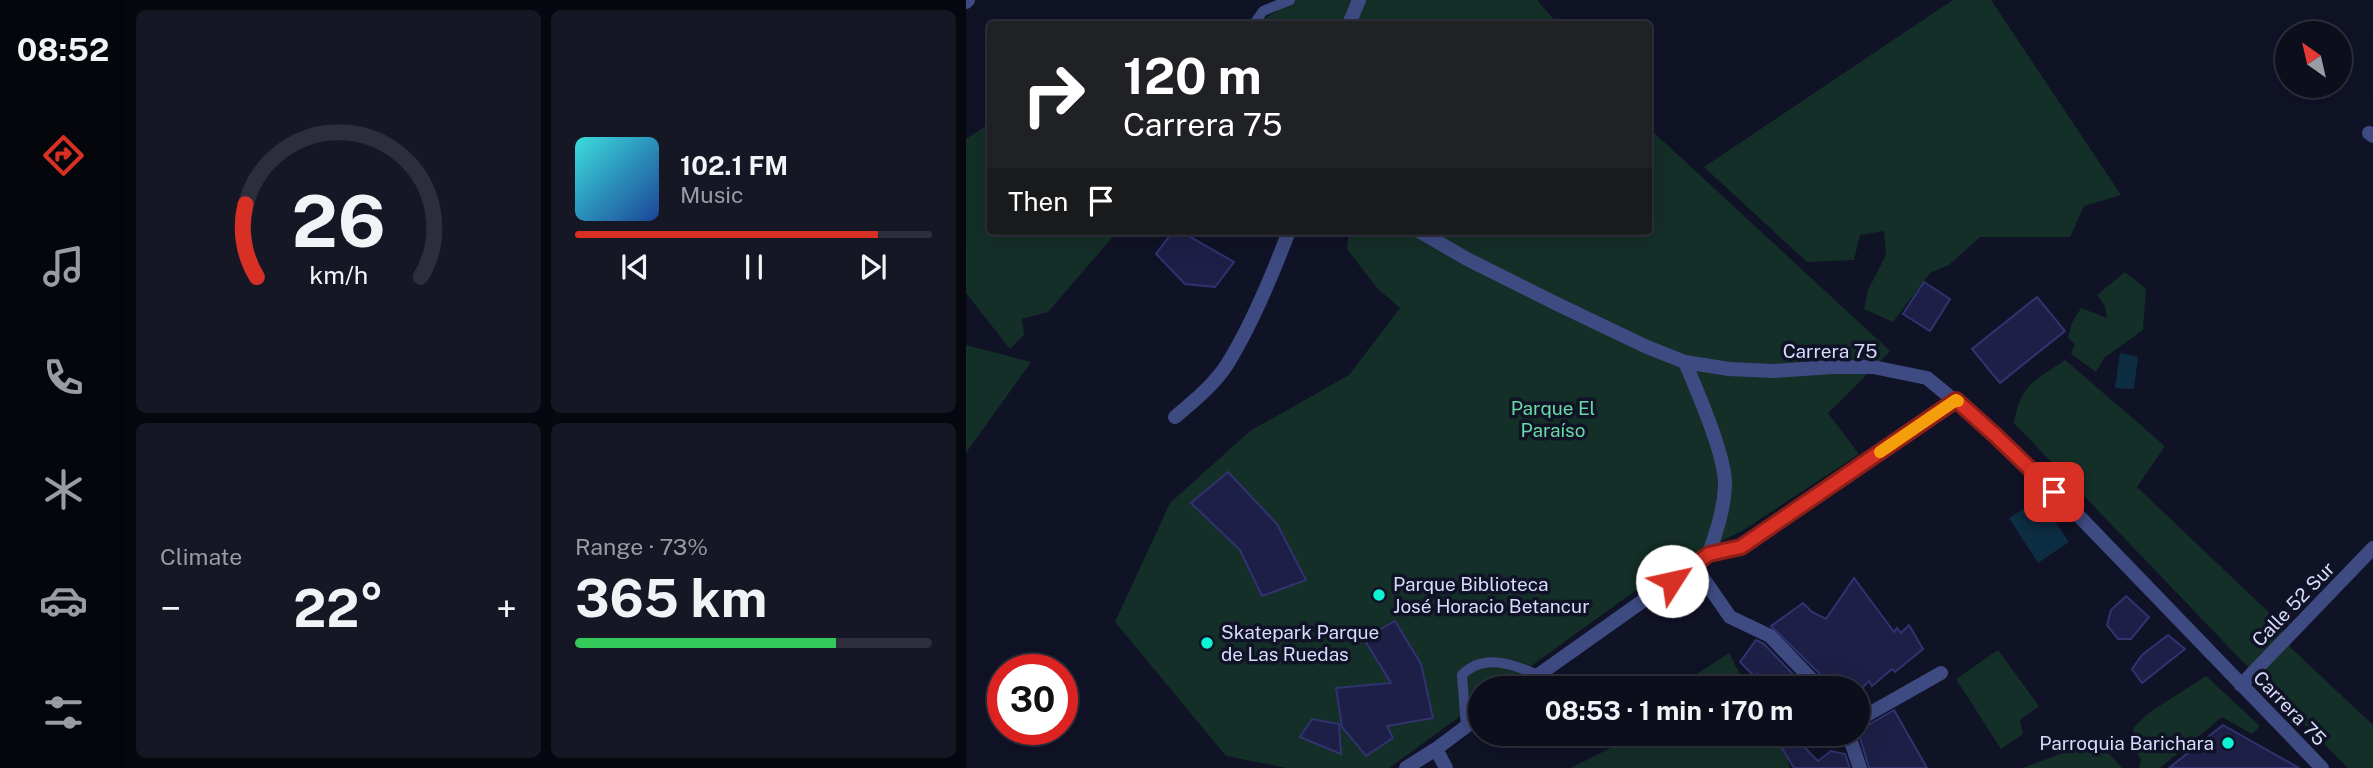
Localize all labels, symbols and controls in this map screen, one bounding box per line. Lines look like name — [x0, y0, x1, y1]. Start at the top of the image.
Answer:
north arrow — [2275, 21, 2352, 98]
map controls — [2275, 21, 2352, 98]
text: 08:52 — [17, 31, 109, 68]
text: 120 m — [1123, 47, 1262, 105]
icon: right — [1008, 49, 1099, 140]
text: Carrera 75 — [1123, 106, 1283, 143]
icon: directions — [39, 131, 88, 180]
text: 102.1 FM — [680, 150, 788, 181]
text: 26 — [291, 179, 386, 264]
text: Music — [680, 181, 744, 208]
icon: arrive — [1082, 182, 1120, 220]
text: Then — [1008, 186, 1068, 217]
icon: music — [39, 242, 88, 291]
icon: previous — [616, 248, 654, 286]
icon: pause — [735, 248, 773, 286]
icon: next — [854, 248, 892, 286]
text: km/h — [309, 260, 368, 290]
street label: Carrera 75 — [1783, 340, 1877, 362]
icon: phone — [39, 353, 88, 402]
park label: Parque El Paraíso — [1511, 397, 1595, 441]
pin — [2024, 462, 2084, 522]
icon: climate — [39, 465, 88, 514]
icon: arrive — [2035, 473, 2073, 511]
text: Range · 73% — [575, 533, 708, 560]
text: Climate — [160, 543, 242, 570]
position arrow — [1635, 544, 1709, 618]
street label: Calle 52 Sur — [2247, 557, 2339, 651]
text: 365 km — [575, 568, 767, 629]
place label: Parque Biblioteca José Horacio Betancur — [1393, 573, 1590, 617]
icon: car — [39, 576, 88, 625]
text: 22° — [293, 578, 384, 639]
text: − — [160, 586, 181, 631]
text: + — [496, 586, 517, 631]
marker: Parque Biblioteca José Horacio Betancur — [1371, 587, 1387, 603]
place label: Skatepark Parque de Las Ruedas — [1221, 621, 1379, 665]
marker: Skatepark Parque de Las Ruedas — [1199, 635, 1215, 651]
speed limit sign: 30 — [987, 654, 1078, 745]
street label: Carrera 75 — [2249, 666, 2331, 750]
icon: filters — [39, 688, 88, 737]
text: 08:53 · 1 min · 170 m — [1545, 695, 1793, 726]
place label: Parroquia Barichara — [2039, 732, 2214, 754]
marker: Parroquia Barichara — [2220, 735, 2236, 751]

